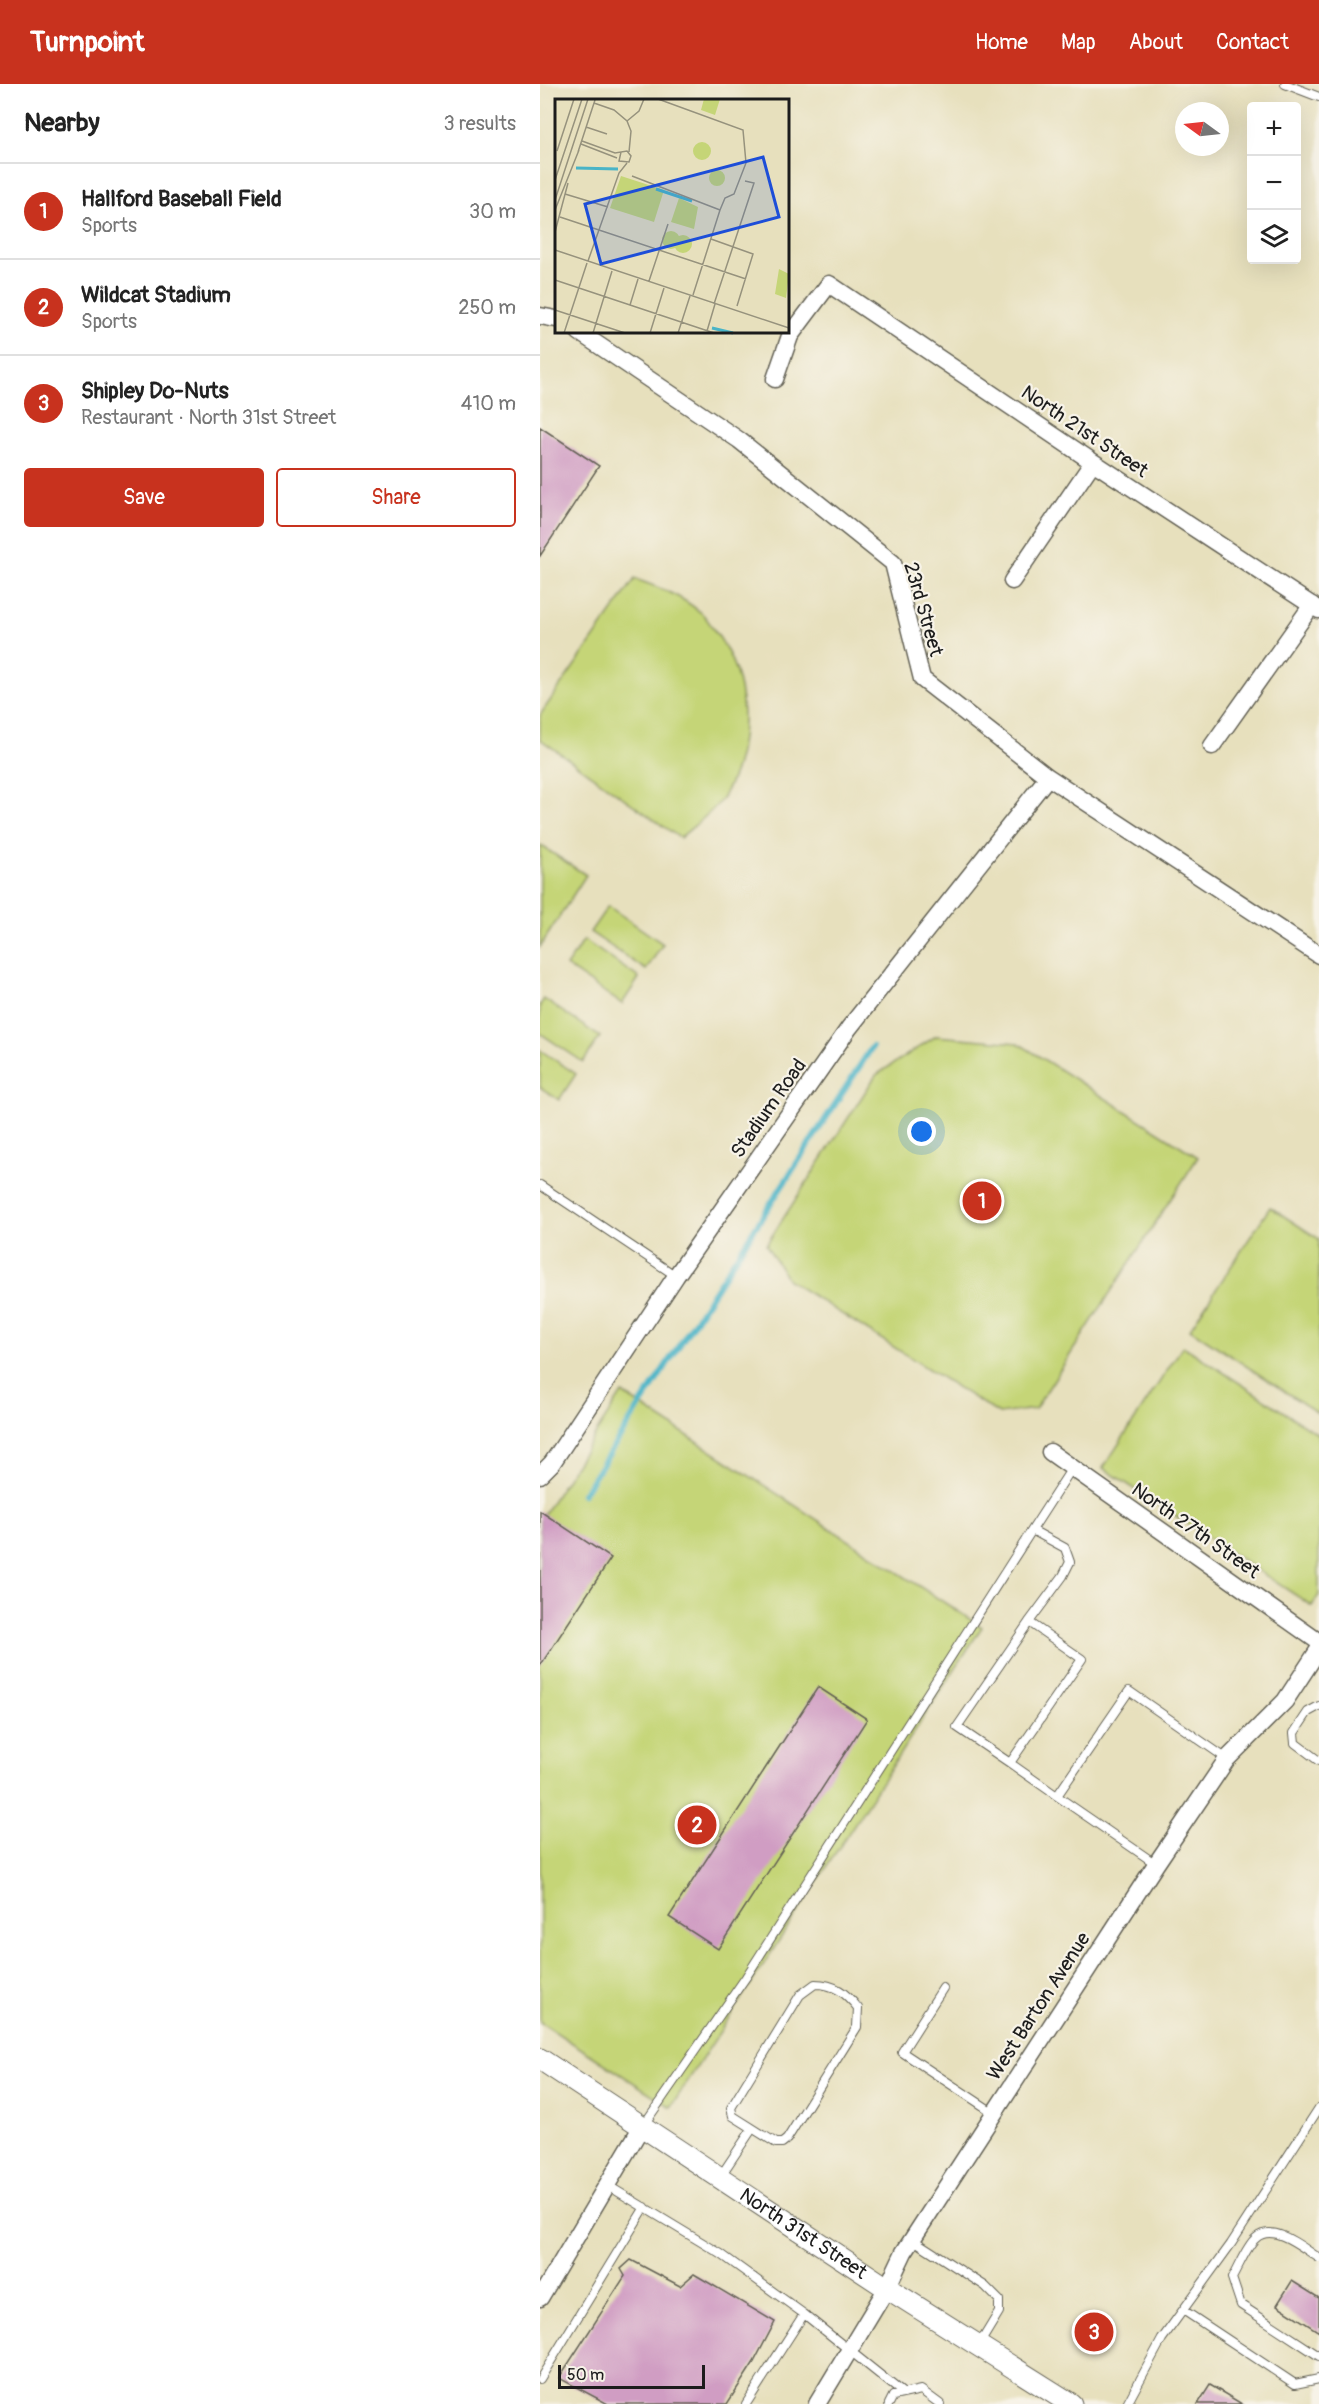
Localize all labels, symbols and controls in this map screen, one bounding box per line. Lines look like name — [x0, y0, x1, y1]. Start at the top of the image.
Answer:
text: Turnpoint — [30, 25, 144, 60]
text: Home — [975, 29, 1028, 56]
text: Map — [1061, 29, 1096, 56]
text: About — [1129, 29, 1183, 56]
text: Contact — [1216, 29, 1289, 56]
inset map — [555, 99, 789, 333]
north arrow — [1175, 102, 1229, 156]
map controls — [1247, 102, 1301, 264]
button: + — [1247, 102, 1301, 156]
text: Nearby — [24, 107, 100, 139]
text: 3 results — [444, 111, 516, 136]
button: − — [1247, 156, 1301, 210]
text: Hallford Baseball Field — [81, 185, 282, 213]
text: 1 — [40, 199, 47, 224]
text: 30 m — [469, 199, 516, 224]
button: layers — [1247, 210, 1301, 264]
text: Sports — [81, 213, 137, 238]
text: Wildcat Stadium — [81, 281, 231, 309]
text: 2 — [38, 295, 49, 320]
text: 250 m — [458, 295, 516, 320]
text: Sports — [81, 309, 137, 334]
text: Shipley Do-Nuts — [81, 377, 229, 405]
street label: North 21st Street — [1016, 380, 1154, 484]
text: 3 — [38, 391, 49, 416]
text: 410 m — [461, 391, 516, 416]
text: Restaurant · North 31st Street — [81, 405, 336, 430]
button: Save — [24, 468, 264, 527]
button: Share — [276, 468, 516, 527]
street label: 23rd Street — [898, 559, 949, 660]
street label: Stadium Road — [725, 1054, 812, 1163]
your location — [907, 1117, 936, 1146]
pin: 1 — [962, 1178, 1002, 1224]
street label: North 27th Street — [1127, 1477, 1265, 1584]
pin: 2 — [678, 1802, 716, 1848]
street label: West Barton Avenue — [981, 1927, 1096, 2085]
street label: North 31st Street — [735, 2182, 873, 2285]
pin: 3 — [1074, 2310, 1114, 2354]
scale bar — [558, 2362, 705, 2390]
text: 50 m — [567, 2365, 604, 2385]

